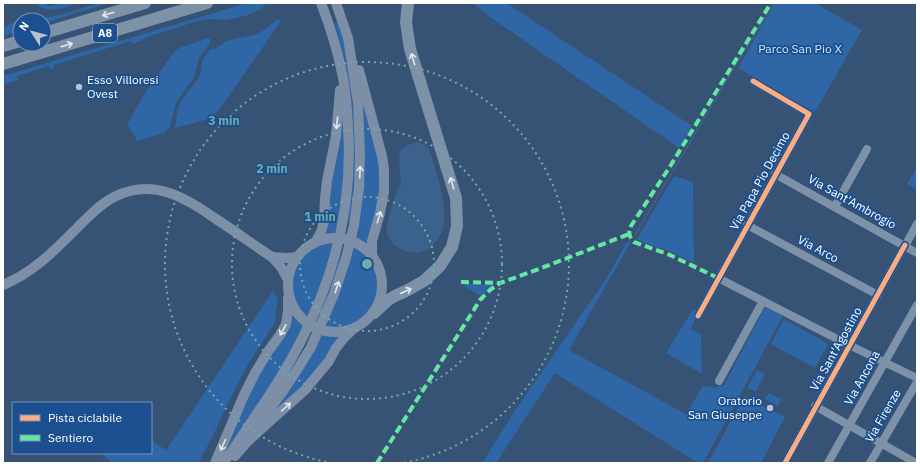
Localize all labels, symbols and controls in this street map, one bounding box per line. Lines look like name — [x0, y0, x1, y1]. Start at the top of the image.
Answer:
one-way arrow — [102, 11, 115, 18]
north arrow — [12, 12, 52, 52]
text: N — [16, 19, 32, 33]
road number: A8 — [93, 24, 117, 42]
one-way arrow — [60, 41, 73, 48]
park label: Parco San Pio X — [758, 41, 842, 56]
one-way arrow — [409, 53, 417, 65]
place label: Esso Villoresi Ovest — [87, 72, 158, 101]
marker: Esso Villoresi Ovest — [74, 82, 84, 92]
text: 3 min — [208, 113, 240, 128]
one-way arrow — [333, 116, 341, 129]
street label: Via Papa Pio Decimo — [726, 129, 793, 233]
text: 2 min — [256, 161, 288, 176]
one-way arrow — [356, 166, 363, 179]
street label: Via Sant'Ambrogio — [806, 171, 899, 232]
one-way arrow — [447, 178, 455, 190]
text: 1 min — [304, 209, 336, 224]
one-way arrow — [376, 210, 383, 223]
street label: Via Arco — [795, 232, 842, 266]
centre of rings — [360, 257, 374, 271]
one-way arrow — [333, 281, 341, 293]
one-way arrow — [399, 287, 411, 294]
street label: Via Sant'Agostino — [806, 304, 865, 393]
one-way arrow — [278, 324, 286, 336]
street label: Via Ancona — [840, 347, 883, 408]
street label: Via Firenze — [861, 386, 904, 445]
place label: Oratorio San Giuseppe — [688, 393, 762, 422]
legend — [12, 402, 152, 454]
one-way arrow — [281, 402, 292, 411]
marker: Oratorio San Giuseppe — [765, 403, 775, 413]
text: Pista ciclabile — [48, 410, 122, 425]
text: Sentiero — [48, 430, 94, 445]
one-way arrow — [218, 439, 226, 451]

